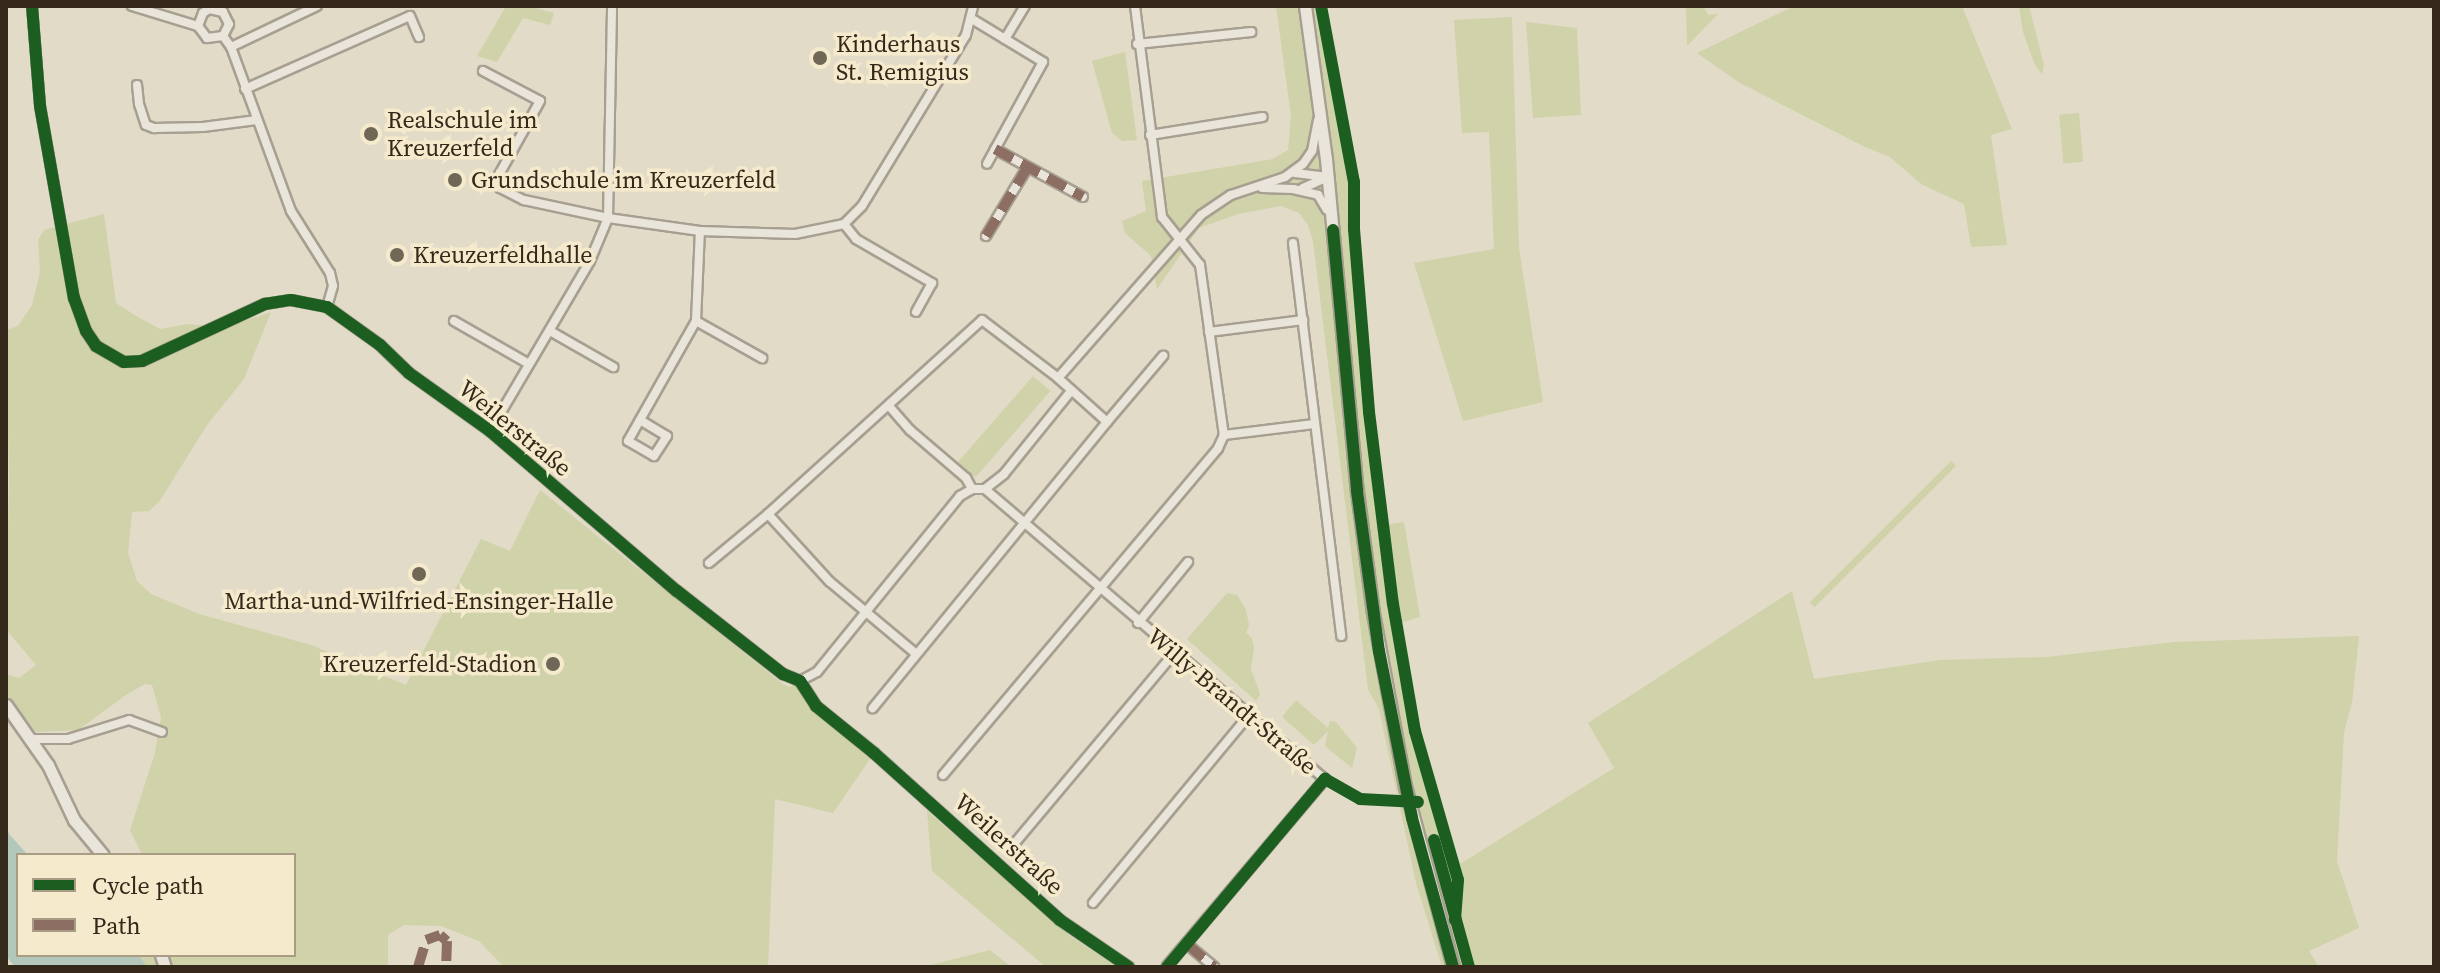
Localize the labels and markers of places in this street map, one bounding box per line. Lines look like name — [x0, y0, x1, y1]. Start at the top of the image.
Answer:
place label: Kinderhaus St. Remigius — [836, 30, 969, 86]
marker: Kinderhaus St. Remigius — [811, 49, 829, 67]
place label: Realschule im Kreuzerfeld — [387, 106, 538, 162]
marker: Realschule im Kreuzerfeld — [362, 125, 380, 143]
place label: Grundschule im Kreuzerfeld — [471, 166, 776, 194]
marker: Grundschule im Kreuzerfeld — [446, 171, 464, 189]
place label: Kreuzerfeldhalle — [413, 241, 593, 269]
marker: Kreuzerfeldhalle — [388, 246, 406, 264]
marker: Martha-und-Wilfried-Ensinger-Halle — [410, 565, 428, 583]
place label: Martha-und-Wilfried-Ensinger-Halle — [224, 587, 614, 615]
place label: Kreuzerfeld-Stadion — [323, 650, 537, 678]
marker: Kreuzerfeld-Stadion — [544, 655, 562, 673]

